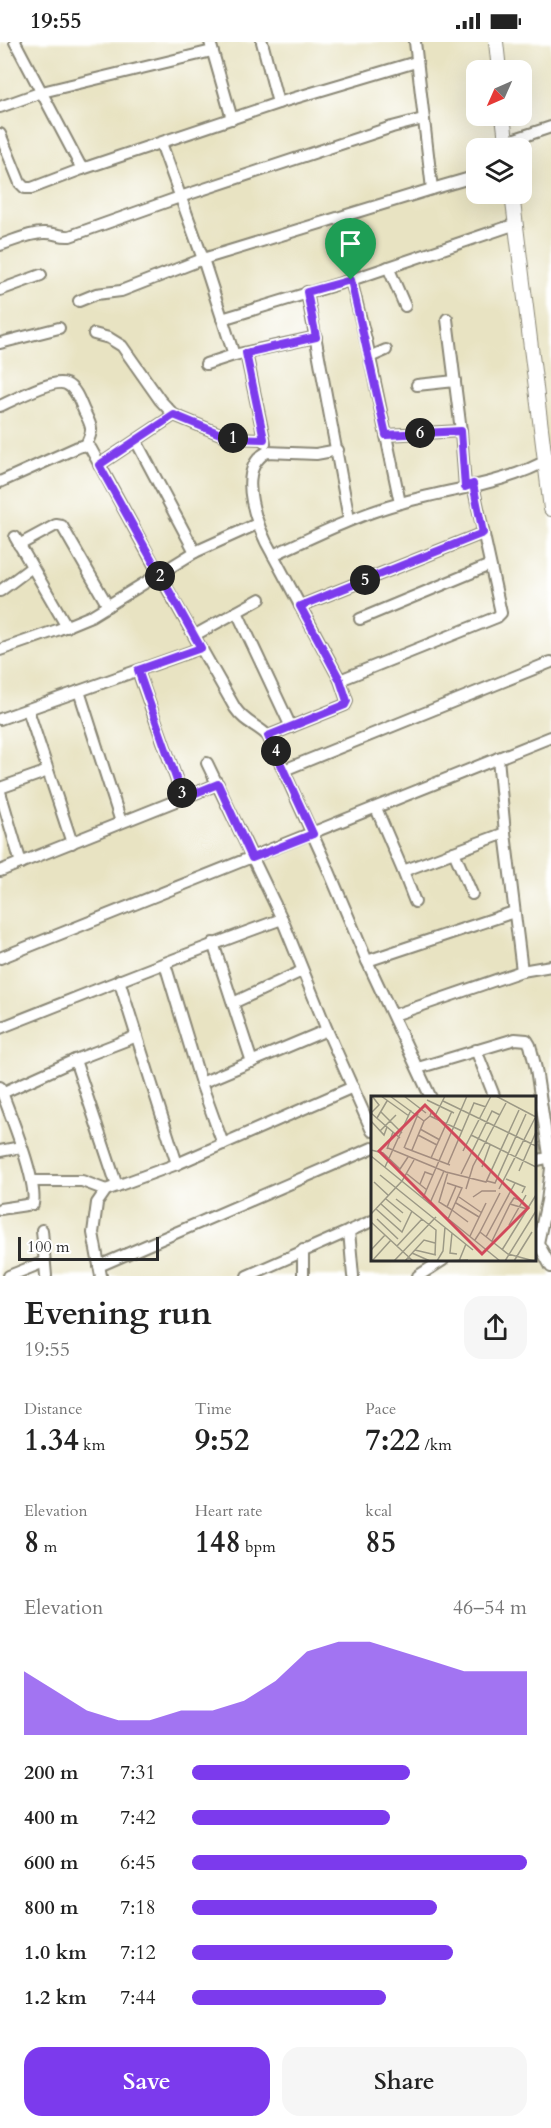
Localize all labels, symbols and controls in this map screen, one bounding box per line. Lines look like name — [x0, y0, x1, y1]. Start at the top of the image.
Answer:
text: 19:55 — [30, 6, 81, 36]
north arrow — [466, 60, 532, 126]
map controls — [466, 60, 532, 204]
button: layers — [466, 138, 532, 204]
pin — [325, 218, 376, 280]
icon: arrive — [334, 227, 367, 260]
pin: 6 — [405, 418, 435, 448]
text: 6 — [416, 422, 424, 444]
pin: 1 — [218, 423, 248, 453]
text: 1 — [229, 427, 237, 449]
pin: 2 — [145, 561, 175, 591]
text: 2 — [156, 565, 164, 587]
pin: 5 — [350, 565, 380, 595]
text: 5 — [361, 569, 369, 591]
pin: 4 — [261, 736, 291, 766]
text: 4 — [272, 740, 280, 762]
pin: 3 — [167, 778, 197, 808]
text: 3 — [178, 782, 186, 804]
inset map — [371, 1096, 536, 1261]
scale bar — [18, 1234, 159, 1262]
text: 100 m — [27, 1236, 69, 1258]
text: Evening run — [24, 1291, 212, 1336]
button: share — [464, 1296, 527, 1359]
text: 19:55 — [24, 1336, 70, 1363]
text: Distance — [24, 1398, 82, 1420]
text: Time — [195, 1398, 232, 1420]
text: Pace — [365, 1398, 396, 1420]
text: 1.34 — [24, 1420, 79, 1461]
text: 9:52 — [195, 1420, 249, 1461]
text: 7:22 — [365, 1420, 420, 1461]
text: km — [79, 1434, 105, 1456]
text: /km — [420, 1434, 452, 1456]
text: Elevation — [24, 1500, 88, 1522]
text: Heart rate — [195, 1500, 262, 1522]
text: kcal — [365, 1500, 392, 1522]
text: 8 — [24, 1522, 39, 1563]
text: 148 — [195, 1522, 241, 1563]
text: 85 — [365, 1522, 396, 1563]
text: m — [39, 1536, 57, 1558]
text: bpm — [241, 1536, 276, 1558]
text: Elevation — [24, 1594, 103, 1621]
text: 46–54 m — [453, 1594, 527, 1621]
text: 200 m — [24, 1759, 79, 1786]
text: 7:31 — [120, 1759, 156, 1786]
text: 400 m — [24, 1804, 79, 1831]
text: 7:42 — [120, 1804, 156, 1831]
text: 600 m — [24, 1849, 79, 1876]
text: 6:45 — [120, 1849, 156, 1876]
text: 800 m — [24, 1894, 79, 1921]
text: 7:18 — [120, 1894, 156, 1921]
text: 1.0 km — [24, 1939, 87, 1966]
text: 7:12 — [120, 1939, 156, 1966]
text: 1.2 km — [24, 1984, 87, 2011]
text: 7:44 — [120, 1984, 156, 2011]
button: Save — [24, 2047, 270, 2116]
button: Share — [282, 2047, 527, 2116]

